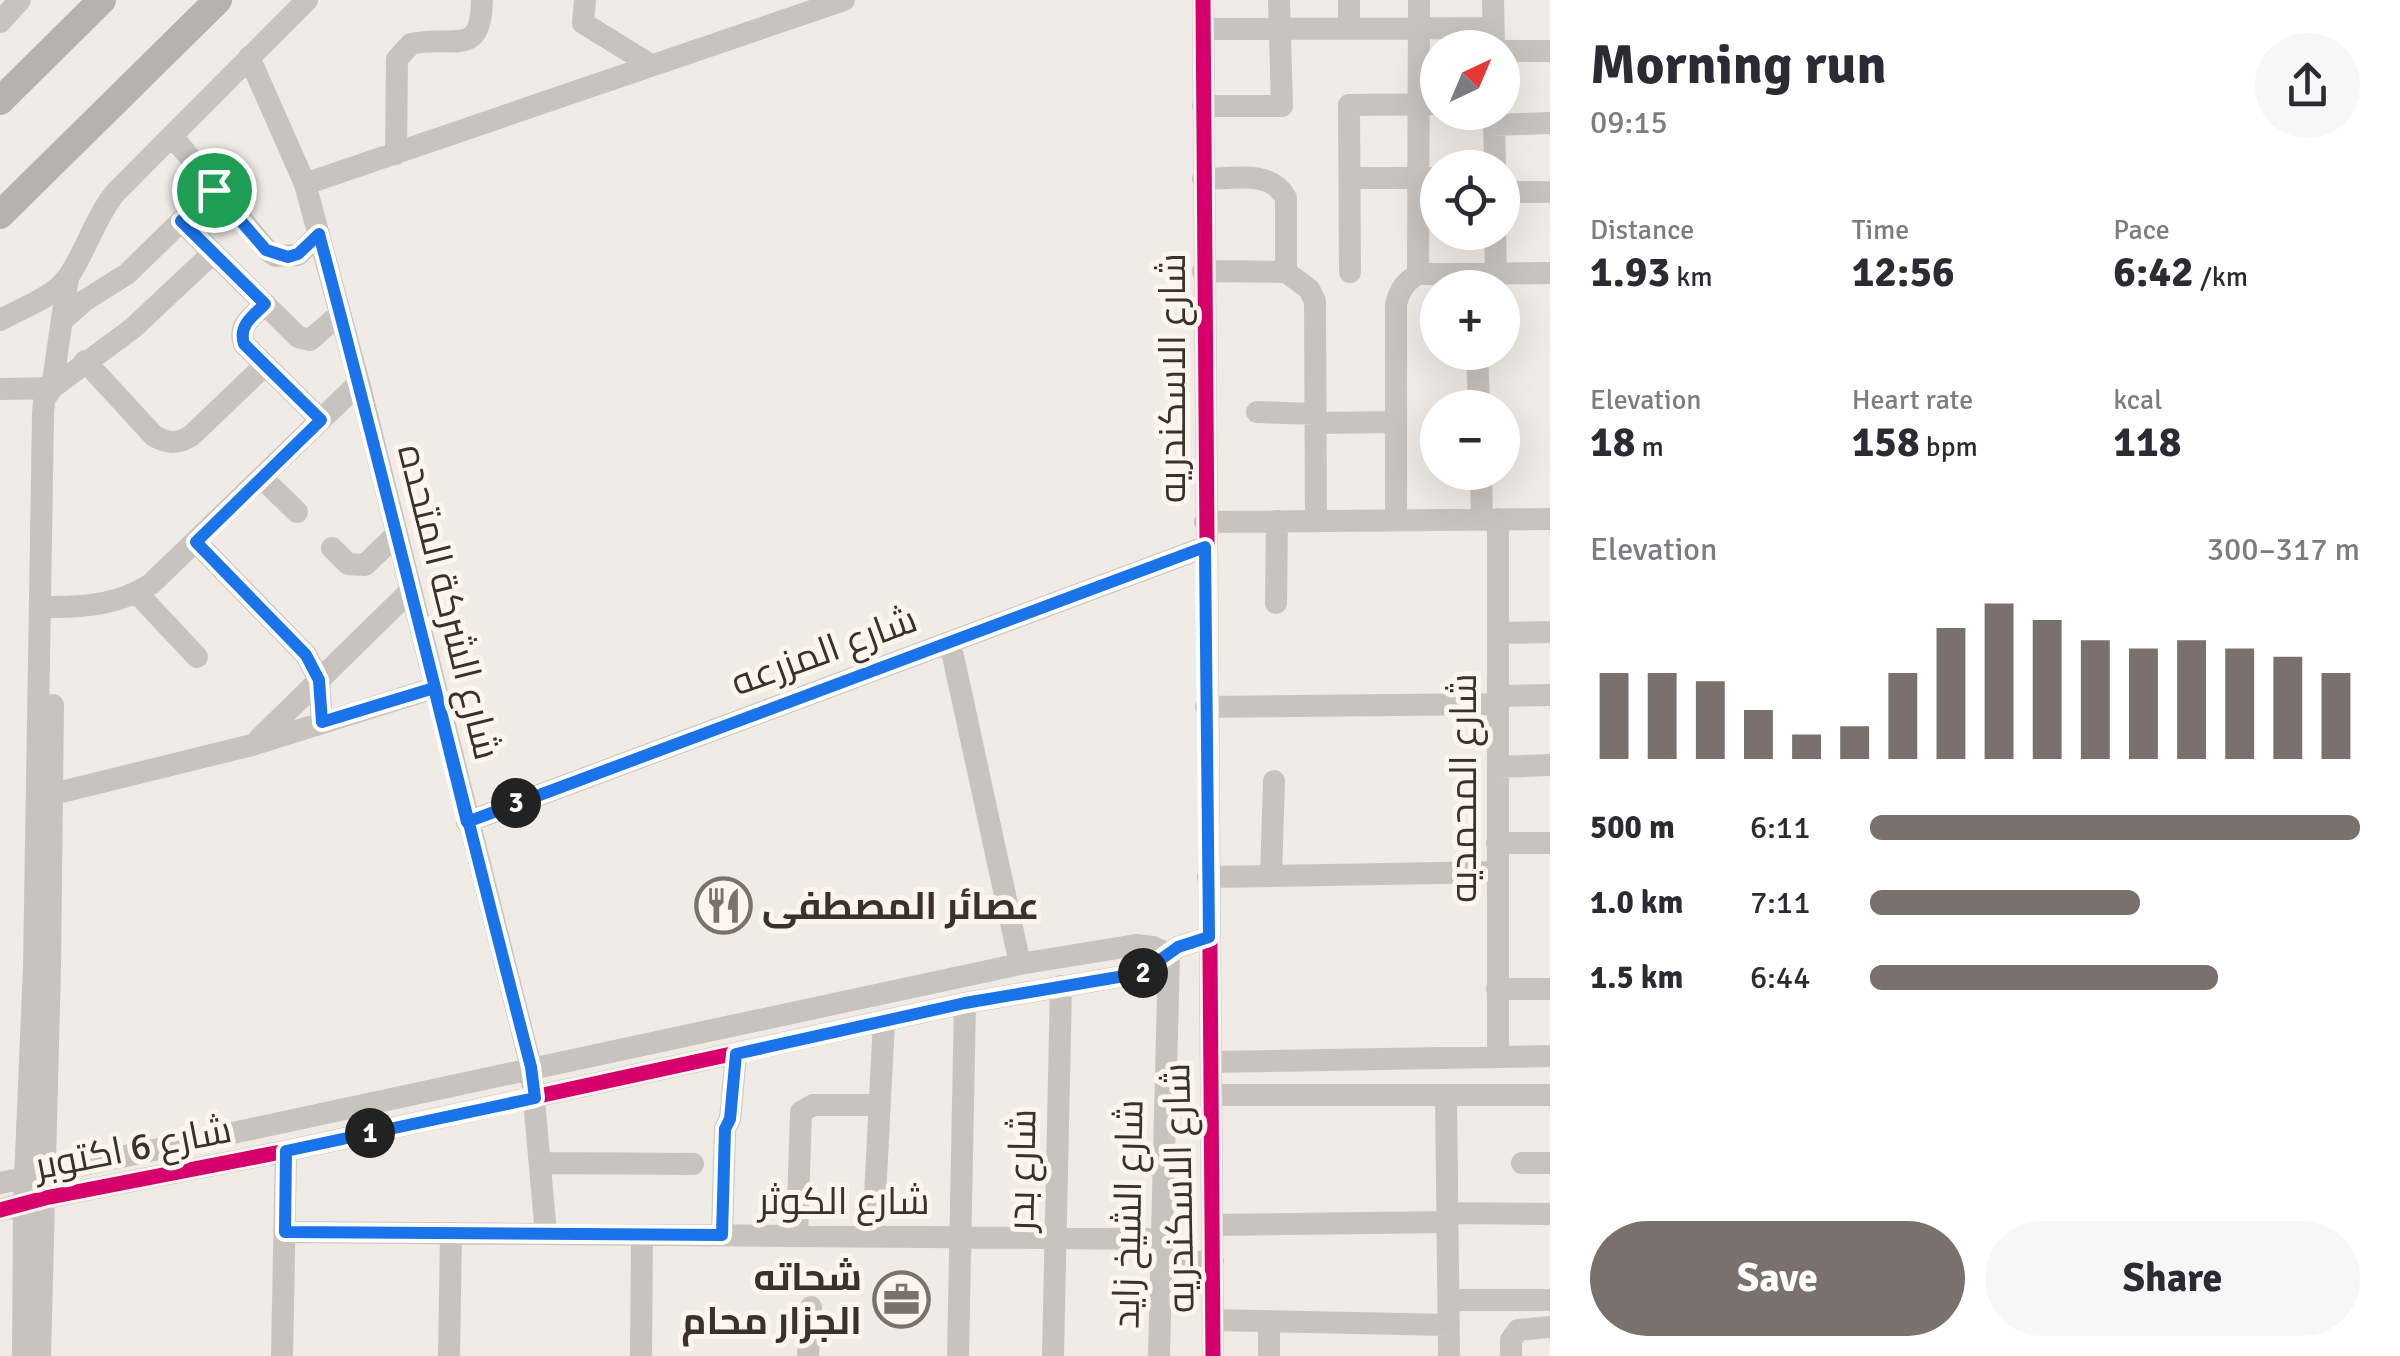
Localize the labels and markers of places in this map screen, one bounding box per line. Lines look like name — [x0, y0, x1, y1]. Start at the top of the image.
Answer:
pin — [172, 148, 257, 233]
pin: 3 — [491, 778, 541, 828]
restaurant icon: عصائر المصطفى — [693, 876, 753, 936]
place label: عصائر المصطفى — [762, 883, 1039, 930]
pin: 2 — [1118, 948, 1168, 998]
pin: 1 — [345, 1108, 395, 1158]
place label: شحاته الجزار محام — [681, 1254, 862, 1347]
office icon: شحاته الجزار محام — [871, 1269, 931, 1329]

